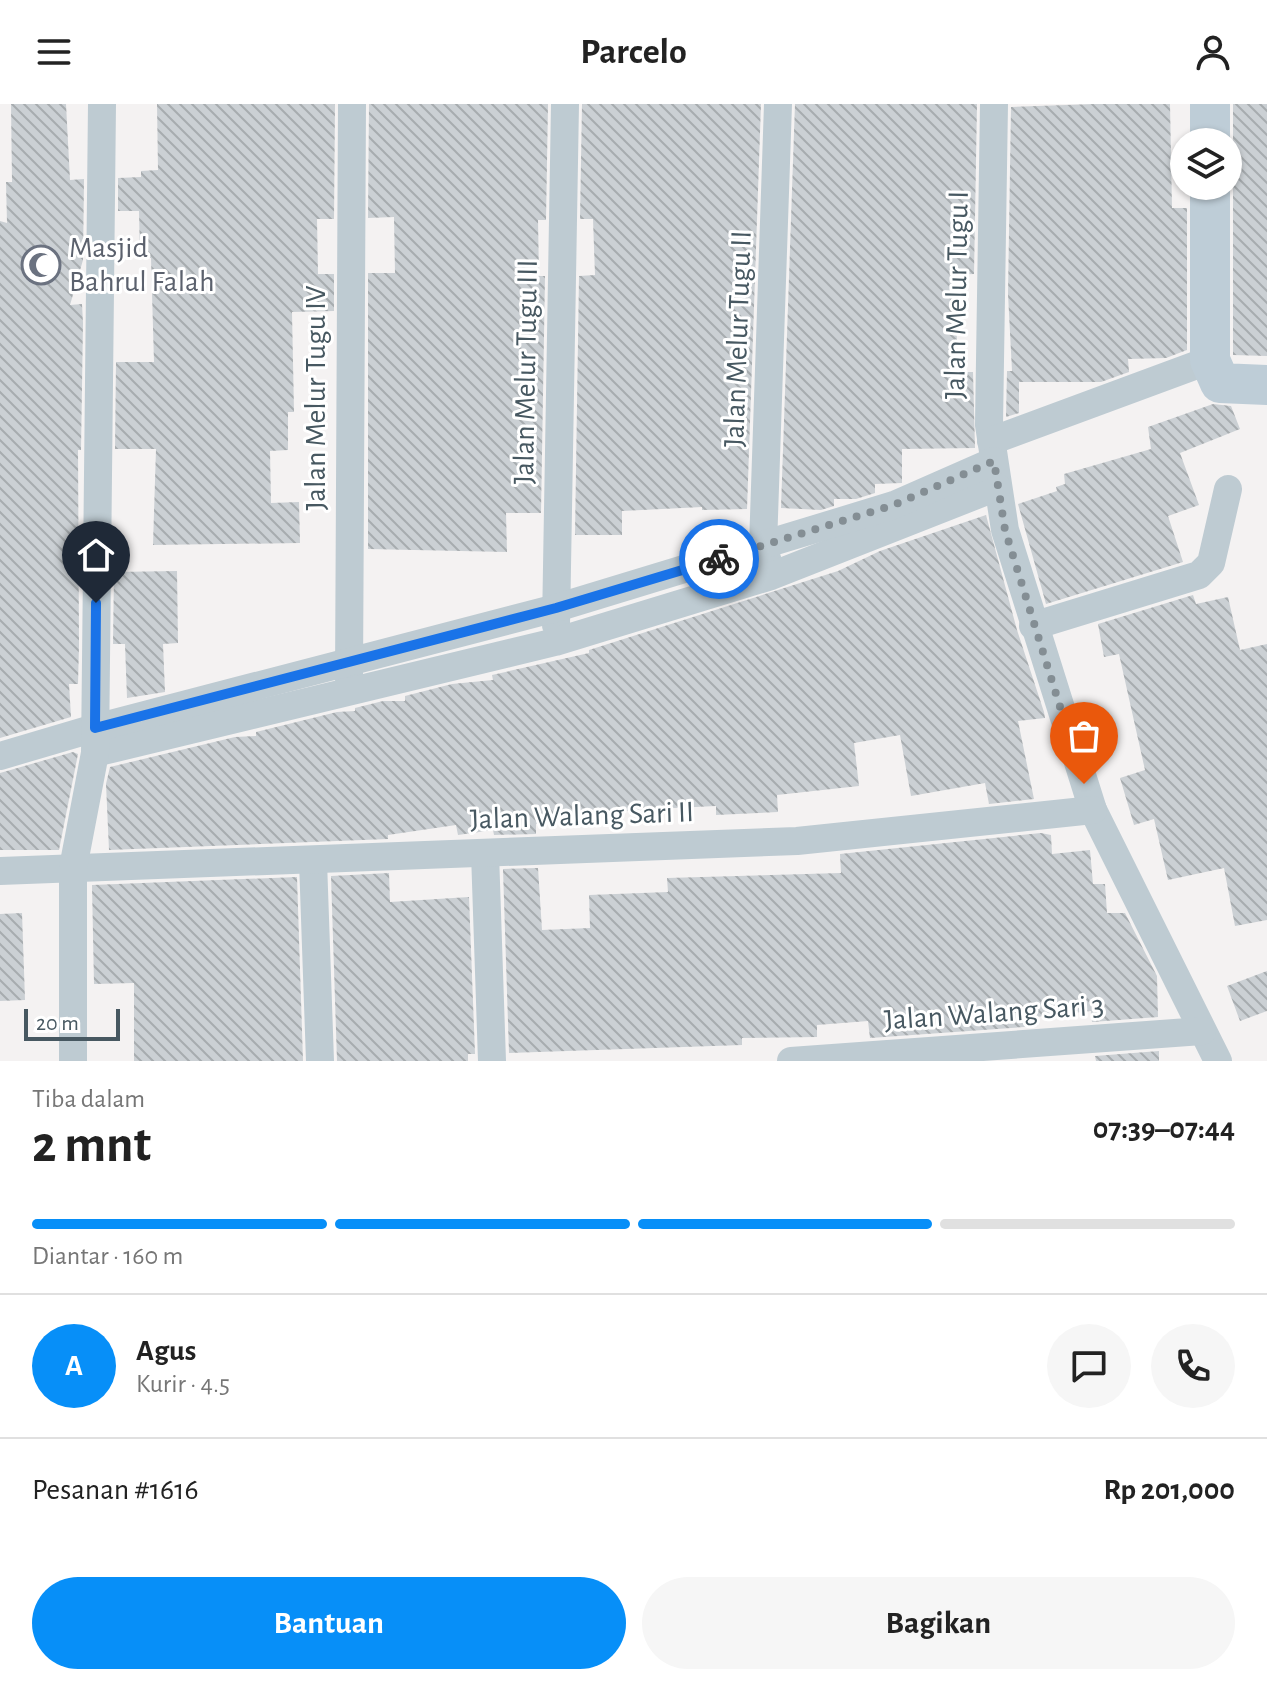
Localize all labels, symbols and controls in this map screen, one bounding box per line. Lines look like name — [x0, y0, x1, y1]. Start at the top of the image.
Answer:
icon: menu — [32, 30, 76, 74]
icon: person — [1191, 30, 1235, 74]
text: Parcelo — [580, 34, 687, 70]
map controls — [1170, 128, 1242, 200]
button: layers — [1170, 128, 1242, 200]
street label: Jalan Melur Tugu I — [940, 190, 974, 400]
street label: Jalan Melur Tugu II — [719, 230, 757, 448]
place label: Masjid Bahrul Falah — [69, 233, 215, 297]
mosque icon: Masjid Bahrul Falah — [20, 244, 62, 286]
street label: Jalan Melur Tugu III — [509, 259, 543, 485]
street label: Jalan Melur Tugu IV — [301, 285, 331, 511]
courier — [679, 519, 759, 599]
pin — [62, 521, 130, 603]
icon: home — [74, 533, 118, 577]
icon: bike — [697, 537, 741, 581]
pin — [1050, 702, 1118, 784]
icon: bag — [1062, 714, 1106, 758]
street label: Jalan Walang Sari II — [469, 797, 695, 835]
street label: Jalan Walang Sari 3 — [883, 990, 1105, 1036]
scale bar — [24, 1005, 120, 1041]
text: 20 m — [36, 1012, 79, 1034]
text: Tiba dalam — [32, 1086, 145, 1112]
text: 07:39–07:44 — [1093, 1114, 1235, 1144]
text: 2 mnt — [32, 1119, 151, 1171]
text: Diantar · 160 m — [32, 1243, 183, 1269]
button: chat — [1047, 1324, 1131, 1408]
button: phone — [1151, 1324, 1235, 1408]
text: Agus — [136, 1336, 196, 1366]
text: A — [65, 1351, 83, 1381]
text: Kurir · 4.5 — [136, 1371, 230, 1397]
text: Pesanan #1616 — [32, 1475, 199, 1505]
text: Rp 201,000 — [1104, 1475, 1235, 1505]
button: Bantuan — [32, 1577, 626, 1669]
button: Bagikan — [642, 1577, 1235, 1669]

